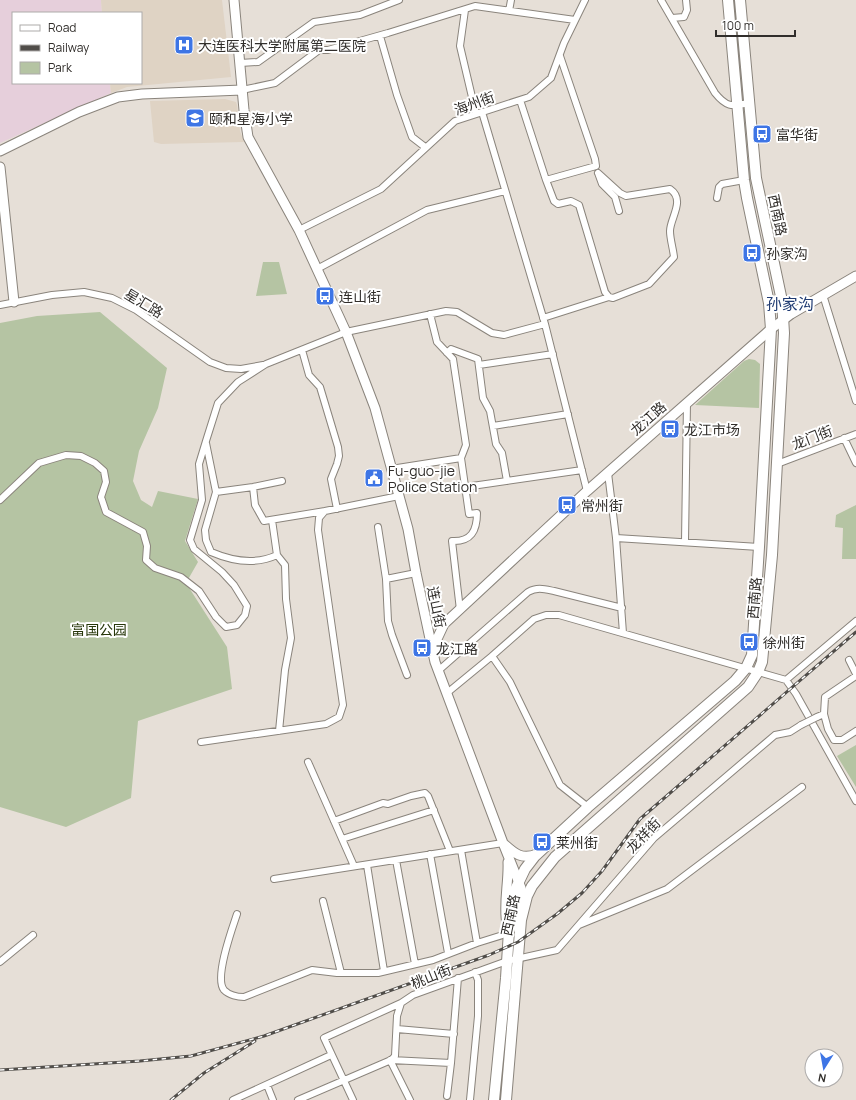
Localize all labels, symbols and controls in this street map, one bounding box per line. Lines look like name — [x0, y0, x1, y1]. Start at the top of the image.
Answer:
legend — [12, 12, 142, 84]
scale bar — [716, 12, 795, 38]
text: 100 m — [722, 17, 754, 34]
text: Road — [48, 19, 76, 36]
hospital icon: 大连医科大学附属第二医院 — [173, 34, 195, 56]
place label: 大连医科大学附属第二医院 — [198, 36, 366, 55]
text: Railway — [48, 39, 90, 56]
text: Park — [48, 59, 73, 76]
street label: 海州街 — [451, 87, 497, 119]
school or university icon: 颐和星海小学 — [184, 107, 206, 129]
place label: 颐和星海小学 — [209, 109, 293, 128]
bus stop icon: 富华街 — [751, 123, 773, 145]
place label: 富华街 — [776, 125, 818, 144]
street label: 西南路 — [764, 192, 792, 238]
bus stop icon: 孙家沟 — [741, 242, 763, 264]
place label: 孙家沟 — [766, 244, 808, 263]
street label: 星汇路 — [121, 284, 167, 322]
bus stop icon: 连山街 — [314, 285, 336, 307]
place label: 连山街 — [339, 287, 381, 306]
district label: 孙家沟 — [766, 293, 814, 315]
street label: 龙江路 — [626, 397, 670, 439]
bus stop icon: 龙江市场 — [659, 418, 681, 440]
place label: 龙江市场 — [684, 420, 740, 439]
street label: 龙门街 — [789, 421, 835, 453]
place label: Fu-guo-jie Police Station — [388, 461, 477, 496]
public building icon: Fu-guo-jie Police Station — [363, 467, 385, 489]
bus stop icon: 常州街 — [556, 494, 578, 516]
place label: 常州街 — [581, 496, 623, 515]
street label: 西南路 — [743, 576, 765, 620]
street label: 连山街 — [423, 584, 451, 630]
park label: 富国公园 — [71, 620, 127, 639]
bus stop icon: 徐州街 — [738, 631, 760, 653]
place label: 徐州街 — [763, 633, 805, 652]
bus stop icon: 龙江路 — [411, 637, 433, 659]
place label: 龙江路 — [436, 639, 478, 658]
street label: 龙祥街 — [622, 813, 664, 857]
bus stop icon: 莱州街 — [531, 831, 553, 853]
place label: 莱州街 — [556, 833, 598, 852]
street label: 西南路 — [496, 892, 524, 938]
street label: 桃山街 — [408, 959, 454, 993]
north arrow — [804, 1048, 844, 1088]
text: N — [817, 1070, 827, 1086]

